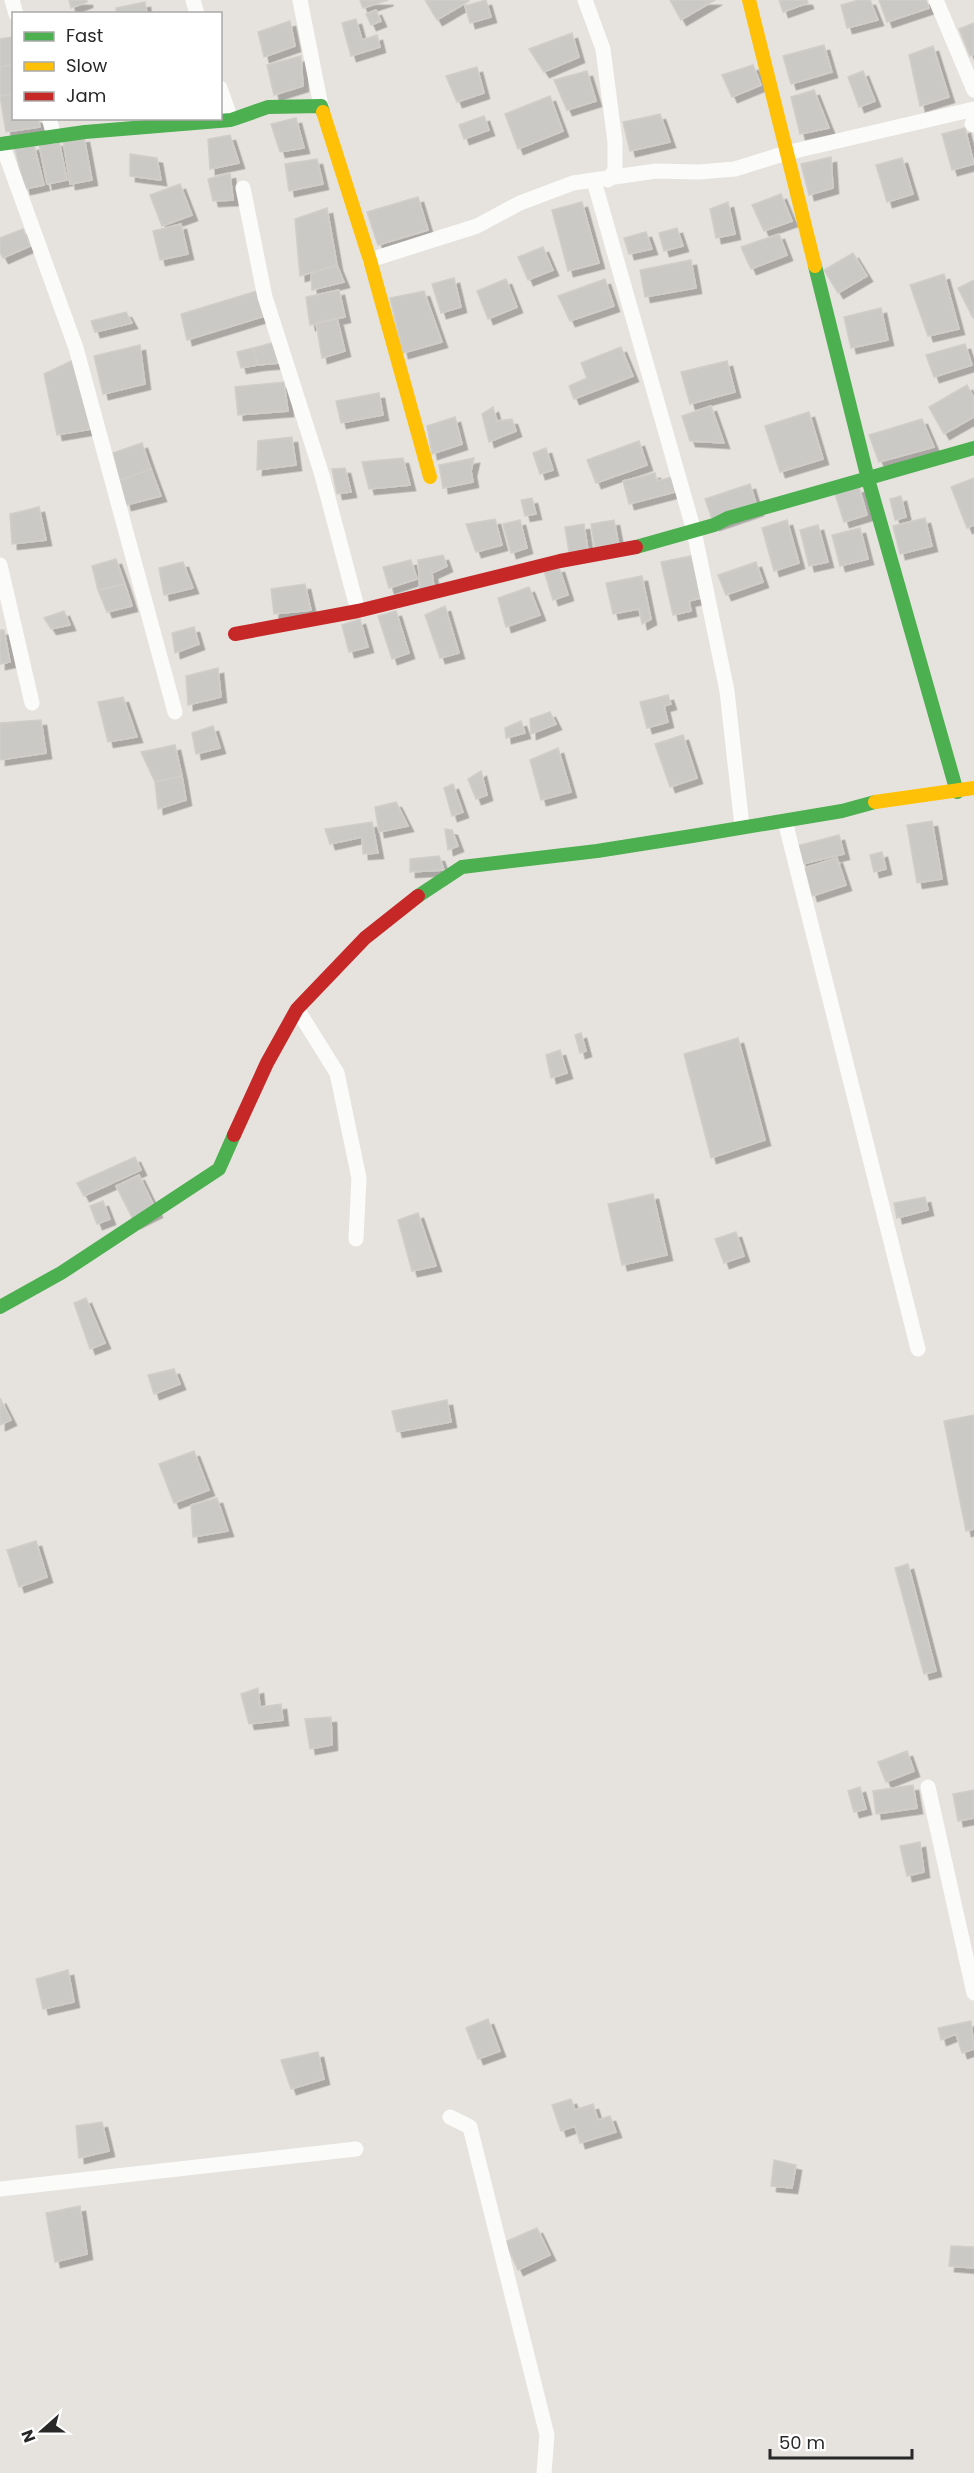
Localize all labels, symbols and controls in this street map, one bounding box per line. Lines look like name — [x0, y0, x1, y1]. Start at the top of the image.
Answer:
legend — [12, 12, 222, 120]
text: Fast — [66, 23, 103, 48]
text: Slow — [66, 53, 108, 78]
text: Jam — [66, 83, 106, 108]
north arrow — [12, 2401, 72, 2461]
scale bar — [770, 2422, 912, 2460]
text: N — [16, 2426, 41, 2446]
text: 50 m — [779, 2430, 825, 2455]

